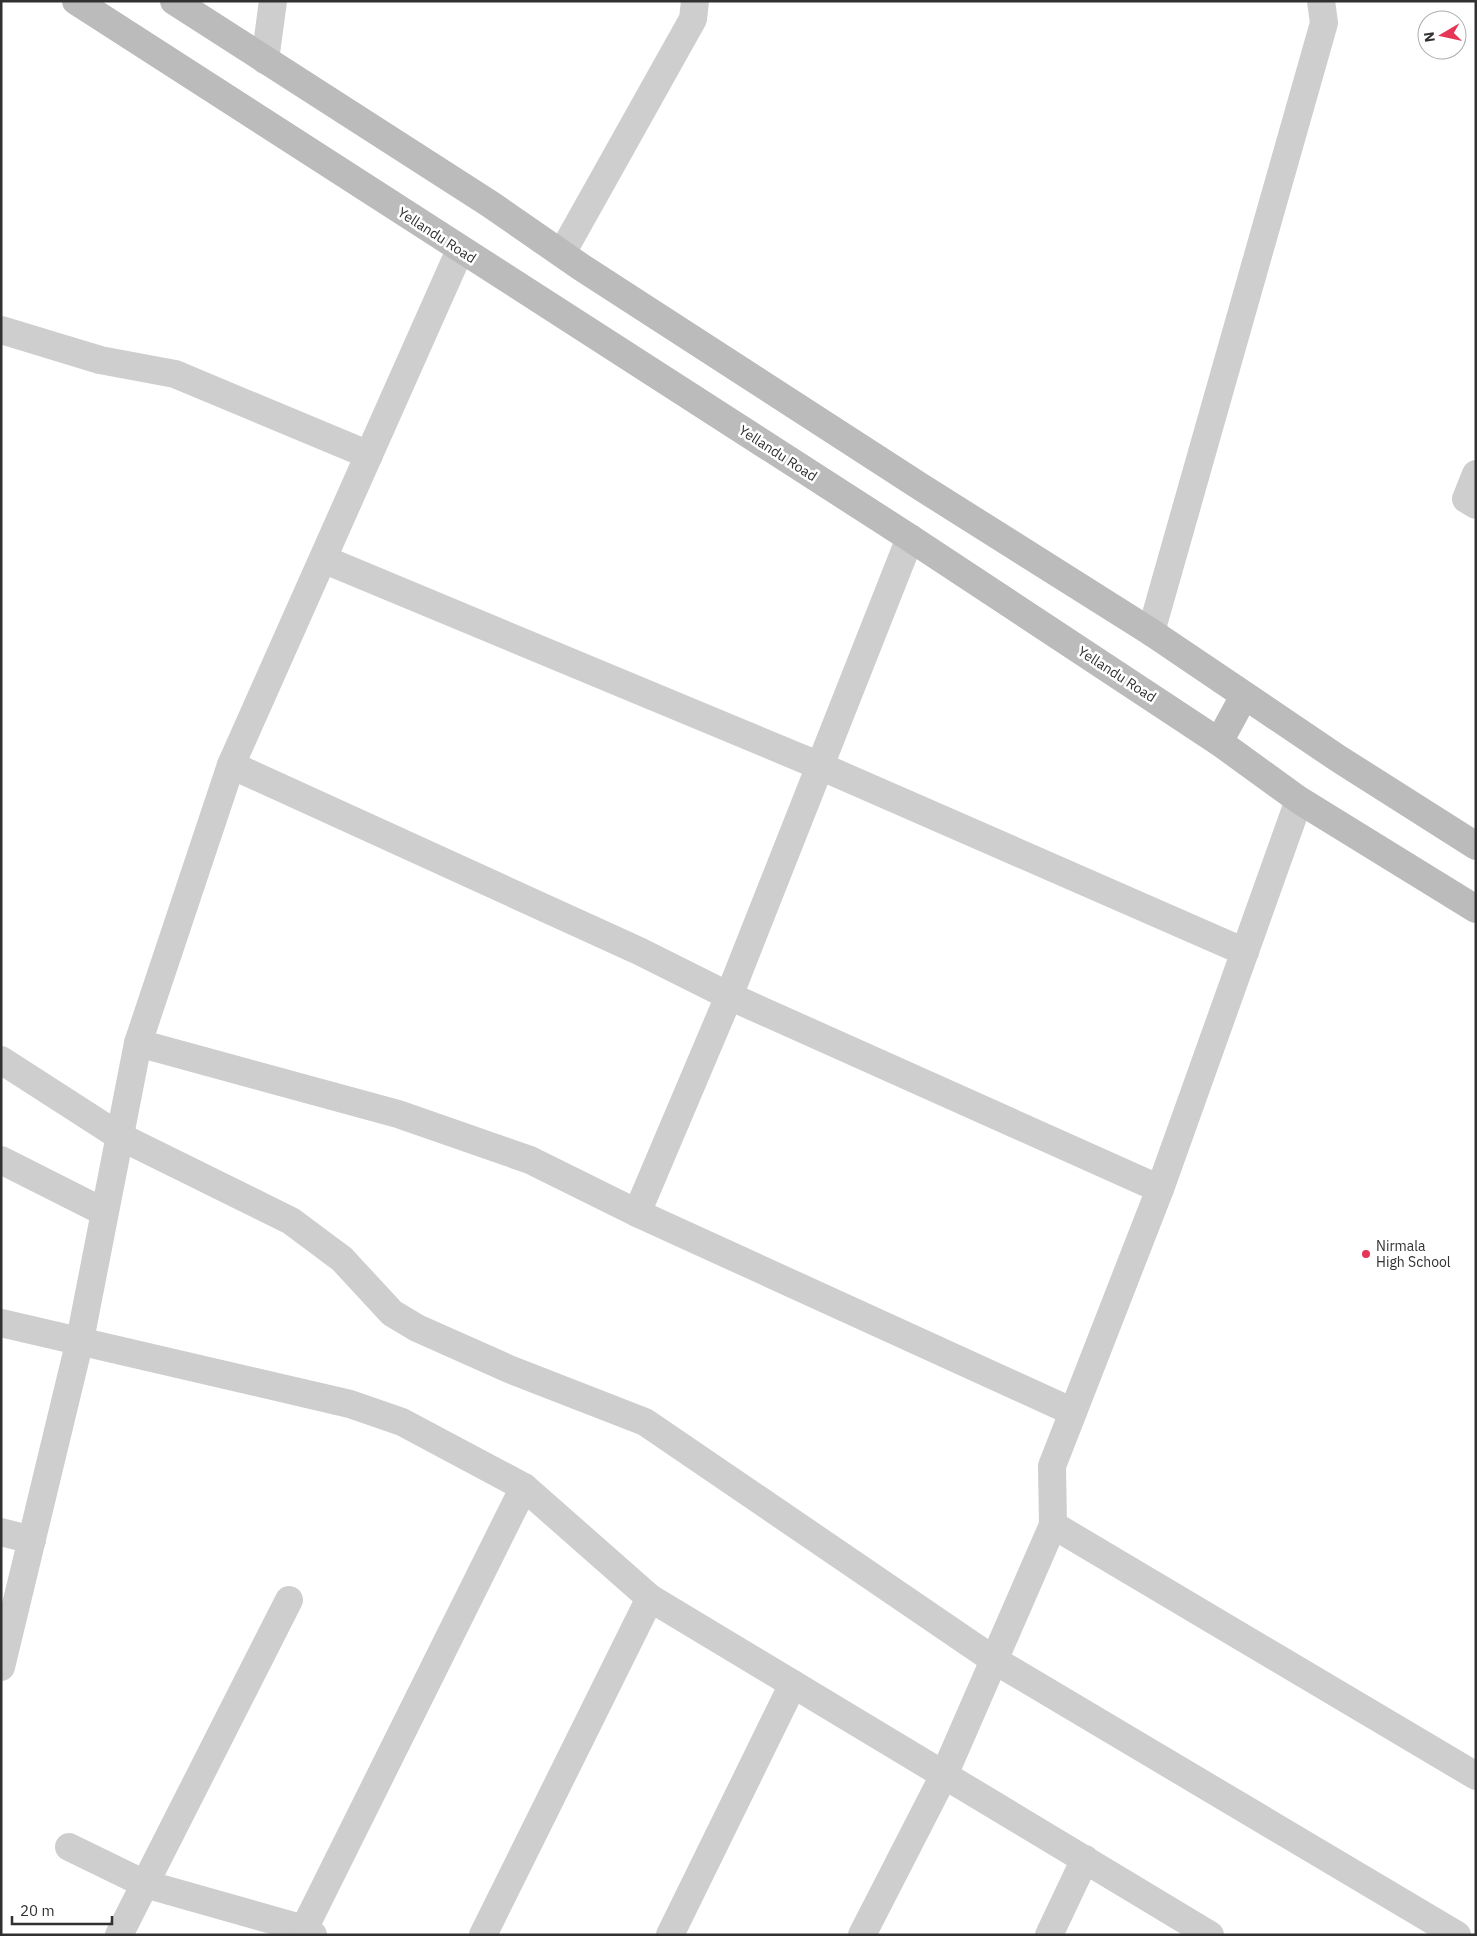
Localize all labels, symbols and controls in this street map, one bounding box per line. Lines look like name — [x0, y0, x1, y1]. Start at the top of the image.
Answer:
north arrow — [1417, 10, 1467, 60]
text: N — [1419, 31, 1439, 43]
street label: Yellandu Road — [394, 203, 480, 267]
street label: Yellandu Road — [735, 421, 821, 485]
street label: Yellandu Road — [1074, 642, 1160, 706]
place label: Nirmala High School — [1376, 1237, 1451, 1271]
marker: Nirmala High School — [1360, 1248, 1372, 1260]
scale bar — [12, 1894, 112, 1926]
text: 20 m — [20, 1901, 55, 1920]

